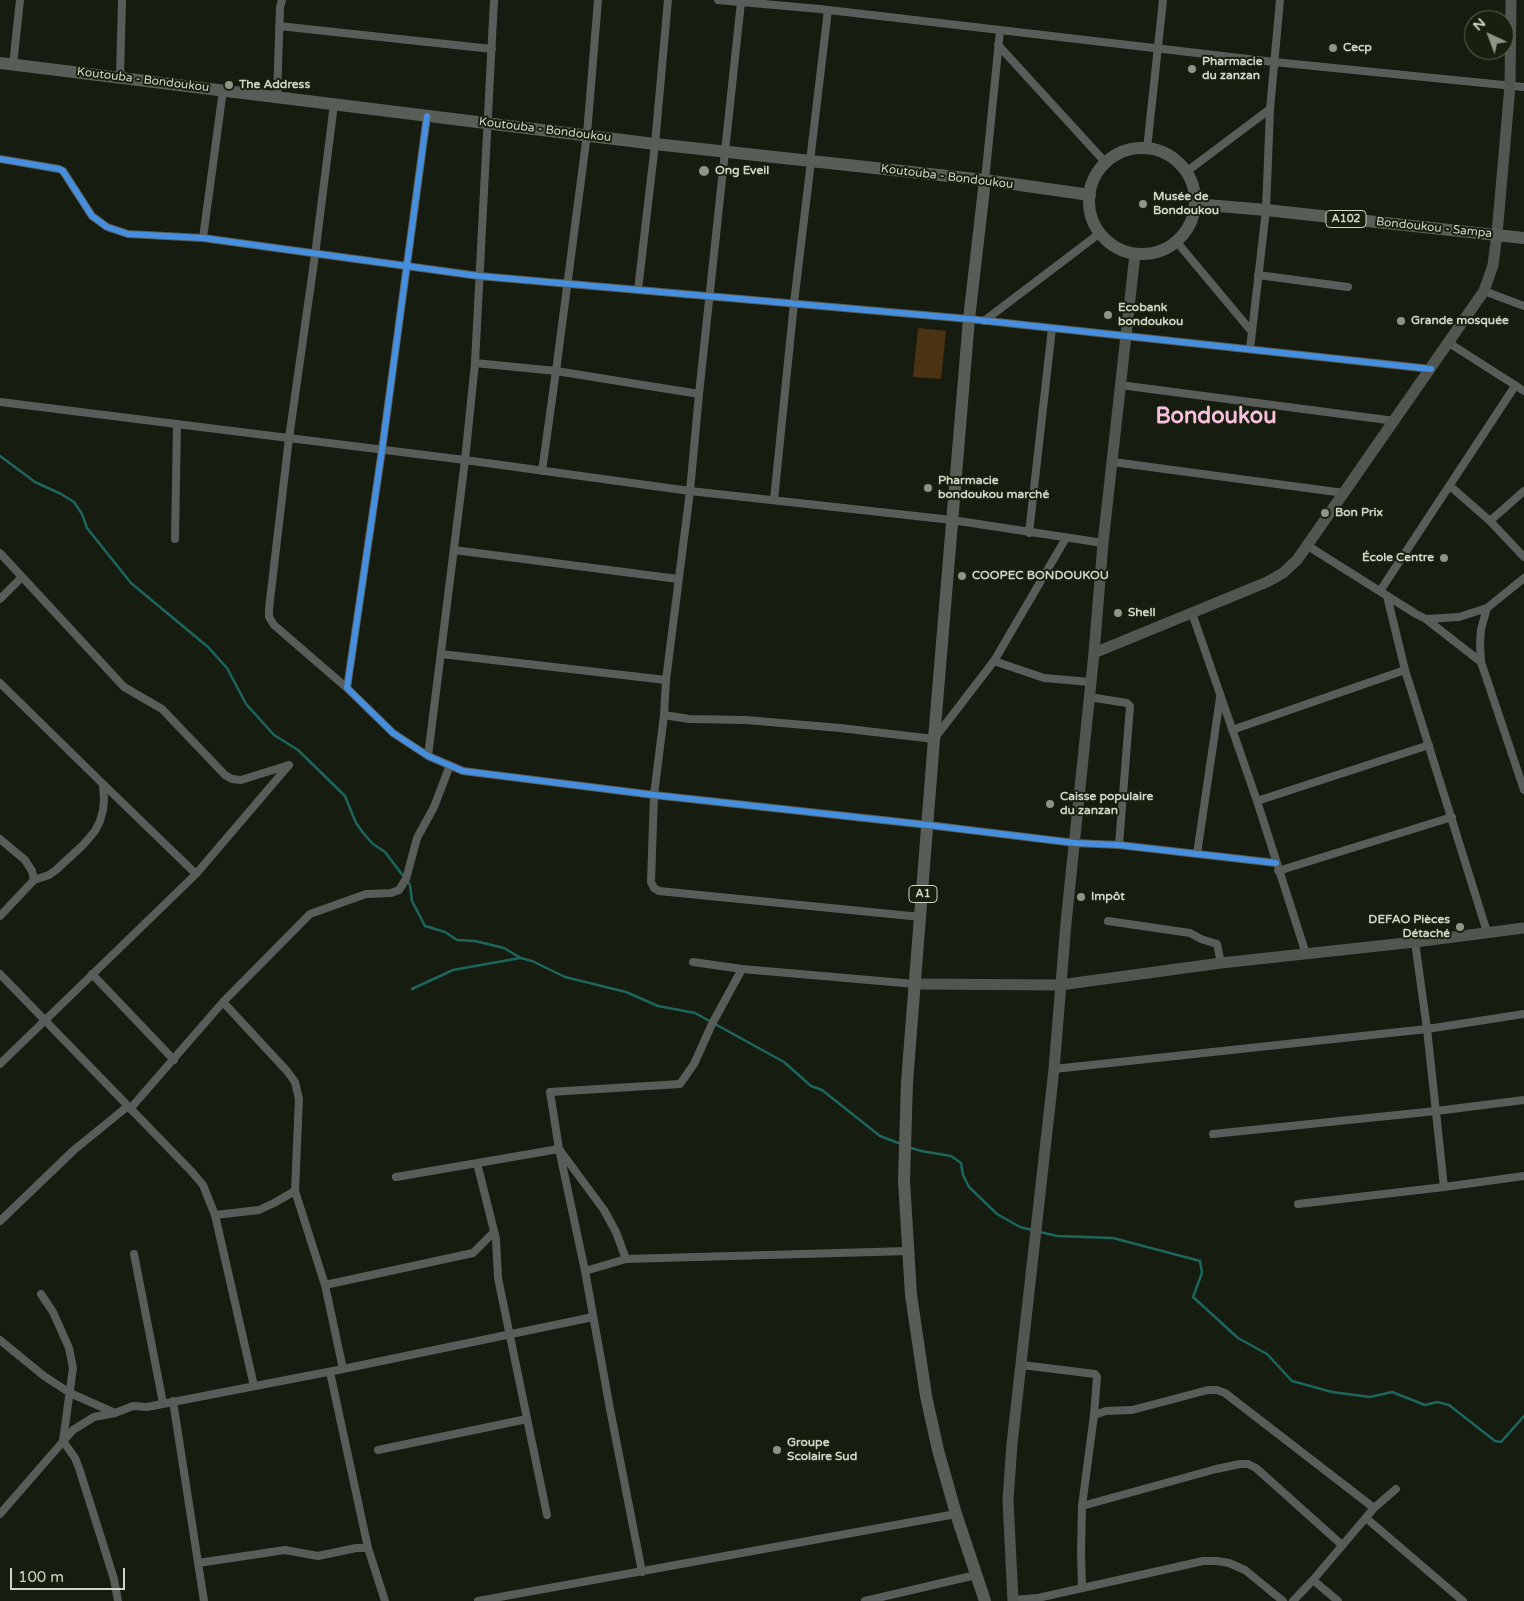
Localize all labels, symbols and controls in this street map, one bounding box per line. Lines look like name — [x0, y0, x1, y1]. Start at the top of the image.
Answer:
north arrow — [1464, 10, 1514, 60]
text: N — [1469, 14, 1489, 34]
place label: Cecp — [1343, 41, 1372, 55]
marker: Cecp — [1327, 42, 1339, 54]
place label: Pharmacie du zanzan — [1202, 55, 1263, 83]
marker: Pharmacie du zanzan — [1186, 63, 1198, 75]
street label: Koutouba - Bondoukou — [76, 65, 210, 95]
place label: The Address — [239, 78, 310, 92]
marker: The Address — [223, 79, 235, 91]
street label: Koutouba - Bondoukou — [478, 115, 612, 145]
street label: Koutouba - Bondoukou — [880, 162, 1014, 192]
marker: Ong Eveil — [697, 164, 711, 178]
place label: Ong Eveil — [715, 164, 769, 178]
place label: Musée de Bondoukou — [1153, 190, 1219, 218]
marker: Musée de Bondoukou — [1137, 198, 1149, 210]
road number: A102 — [1326, 210, 1366, 228]
street label: Bondoukou - Sampa — [1375, 215, 1493, 241]
place label: Ecobank bondoukou — [1118, 301, 1183, 329]
marker: Ecobank bondoukou — [1102, 309, 1114, 321]
place label: Grande mosquée — [1411, 314, 1509, 328]
marker: Grande mosquée — [1395, 315, 1407, 327]
district label: Bondoukou — [1155, 404, 1277, 430]
place label: Pharmacie bondoukou marché — [938, 474, 1049, 502]
marker: Pharmacie bondoukou marché — [922, 482, 934, 494]
place label: Bon Prix — [1335, 506, 1383, 520]
marker: Bon Prix — [1319, 507, 1331, 519]
place label: École Centre — [1362, 551, 1434, 565]
marker: École Centre — [1438, 552, 1450, 564]
place label: COOPEC BONDOUKOU — [972, 569, 1109, 583]
marker: COOPEC BONDOUKOU — [956, 570, 968, 582]
place label: Shell — [1128, 606, 1155, 620]
marker: Shell — [1112, 607, 1124, 619]
place label: Caisse populaire du zanzan — [1060, 790, 1153, 818]
marker: Caisse populaire du zanzan — [1044, 798, 1056, 810]
road number: A1 — [909, 886, 937, 902]
place label: Impôt — [1091, 890, 1125, 904]
marker: Impôt — [1075, 891, 1087, 903]
place label: DEFAO Pièces Détaché — [1368, 913, 1450, 941]
marker: DEFAO Pièces Détaché — [1454, 921, 1466, 933]
place label: Groupe Scolaire Sud — [787, 1436, 857, 1464]
marker: Groupe Scolaire Sud — [771, 1444, 783, 1456]
scale bar — [12, 1558, 128, 1590]
text: 100 m — [18, 1568, 64, 1586]

